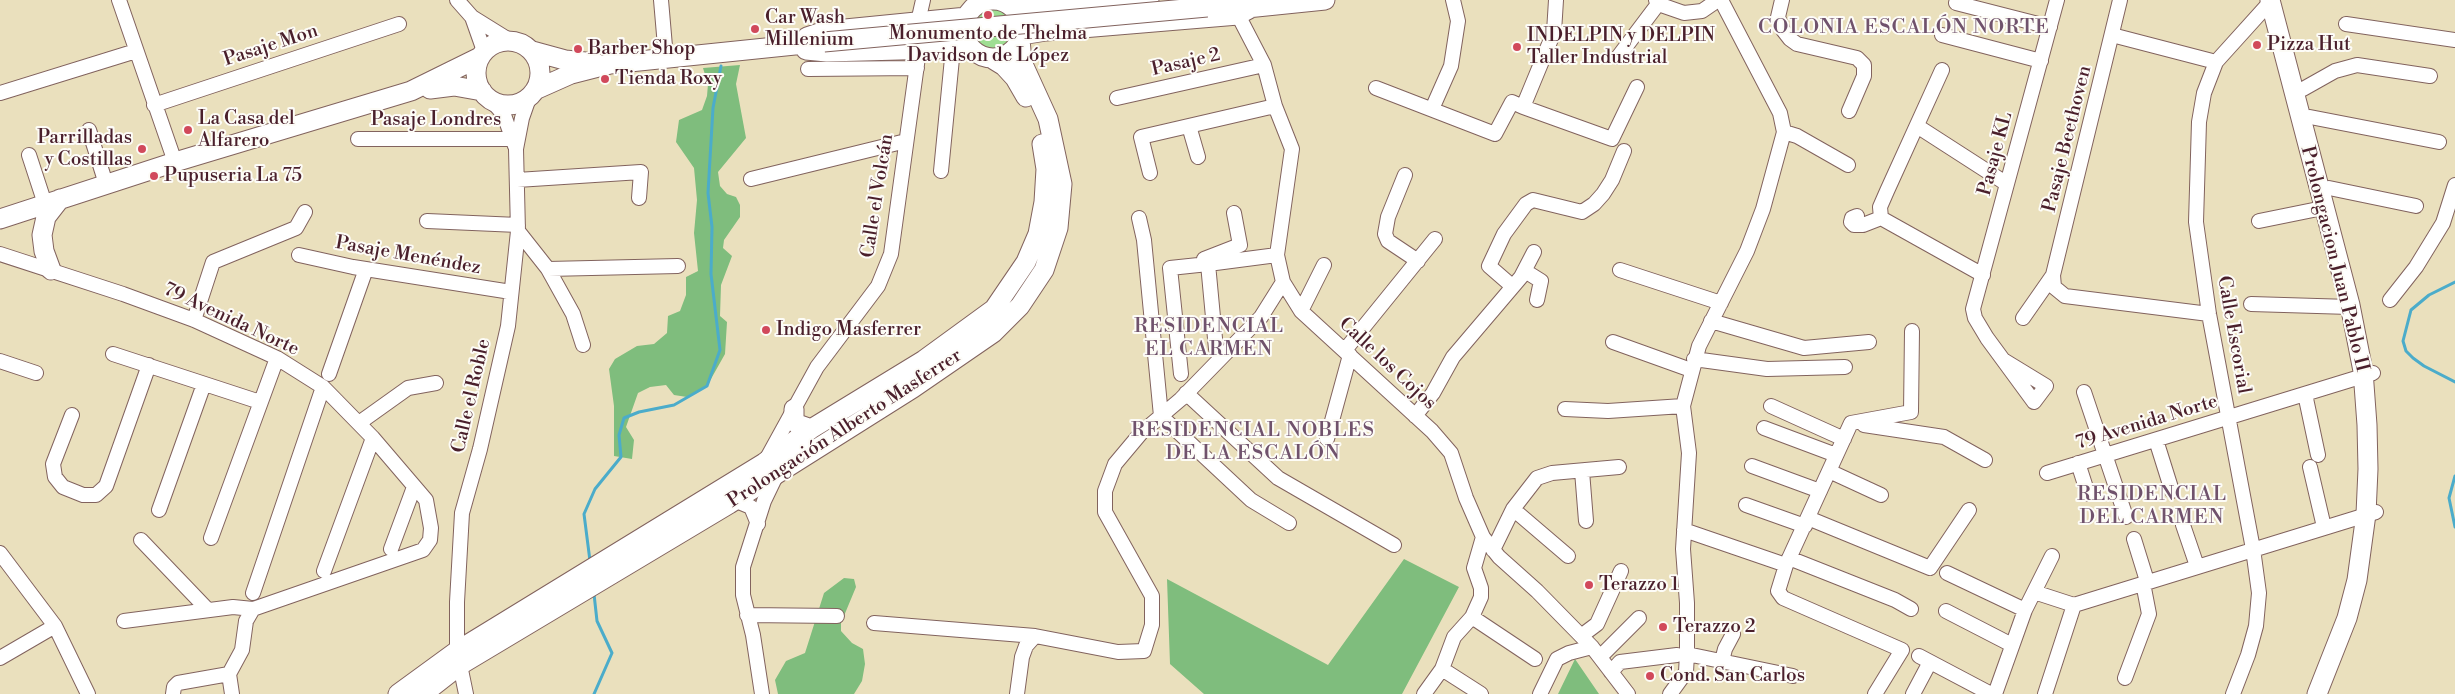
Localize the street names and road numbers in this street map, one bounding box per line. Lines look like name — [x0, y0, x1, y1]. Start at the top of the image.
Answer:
street label: Pasaje Mon — [221, 20, 321, 72]
street label: Pasaje 2 — [1149, 44, 1223, 82]
street label: Pasaje Beethoven — [2039, 63, 2097, 215]
street label: Pasaje Londres — [371, 109, 501, 131]
street label: Pasaje KL — [1974, 110, 2018, 198]
street label: Calle el Volcán — [857, 132, 899, 260]
street label: Prolongacion Juan Pablo II — [2295, 144, 2373, 374]
street label: Pasaje Menéndez — [333, 232, 483, 280]
street label: Calle Escorial — [2211, 274, 2255, 396]
street label: 79 Avenida Norte — [160, 279, 302, 361]
street label: Calle los Cojos — [1334, 313, 1440, 415]
street label: Calle el Roble — [448, 337, 496, 455]
street label: Prolongación Alberto Masferrer — [724, 345, 966, 513]
street label: 79 Avenida Norte — [2073, 391, 2221, 455]

